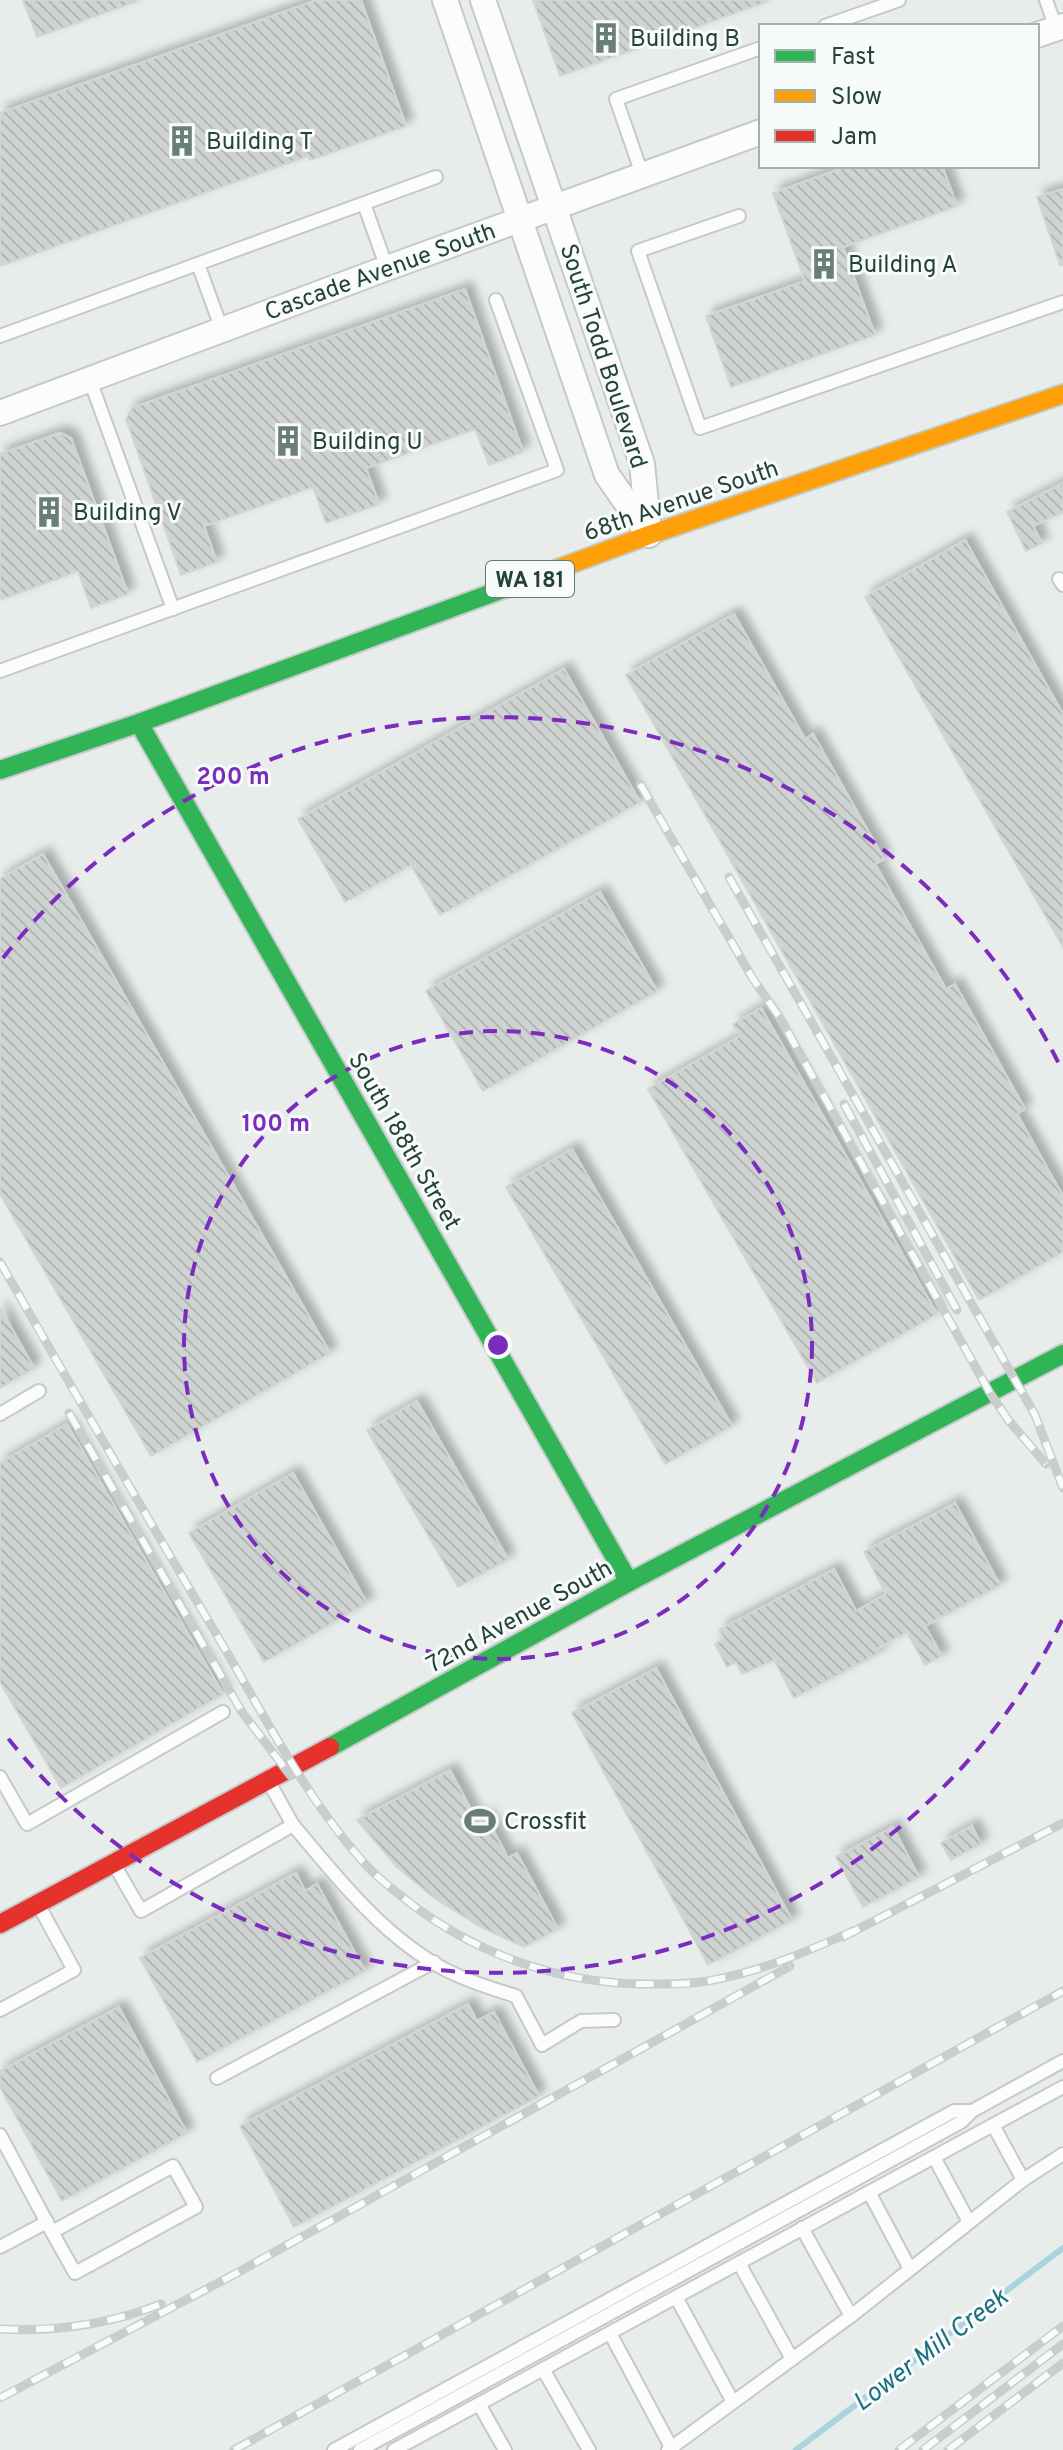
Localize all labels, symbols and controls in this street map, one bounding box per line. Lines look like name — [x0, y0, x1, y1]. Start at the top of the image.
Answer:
building icon: Building B — [589, 21, 623, 55]
legend — [759, 24, 1039, 168]
place label: Building B — [630, 25, 740, 55]
text: Fast — [831, 43, 875, 73]
text: Slow — [831, 83, 882, 113]
text: Jam — [831, 123, 877, 153]
building icon: Building T — [165, 124, 199, 158]
place label: Building T — [206, 128, 313, 158]
street label: Cascade Avenue South — [261, 217, 500, 329]
street label: South Todd Boulevard — [552, 241, 653, 473]
building icon: Building A — [807, 247, 841, 281]
place label: Building A — [848, 251, 958, 281]
building icon: Building U — [271, 424, 305, 458]
place label: Building U — [312, 428, 423, 458]
street label: 68th Avenue South — [580, 454, 783, 549]
building icon: Building V — [32, 495, 66, 529]
place label: Building V — [73, 499, 182, 529]
road number: WA 181 — [486, 561, 574, 597]
text: 200 m — [196, 763, 270, 793]
street label: South 188th Street — [340, 1048, 466, 1236]
text: 100 m — [242, 1110, 310, 1140]
centre of rings — [484, 1331, 512, 1359]
street label: 72nd Avenue South — [422, 1554, 618, 1681]
sports icon: Crossfit — [463, 1804, 497, 1838]
place label: Crossfit — [504, 1808, 587, 1838]
water label: Lower Mill Creek — [847, 2281, 1016, 2420]

